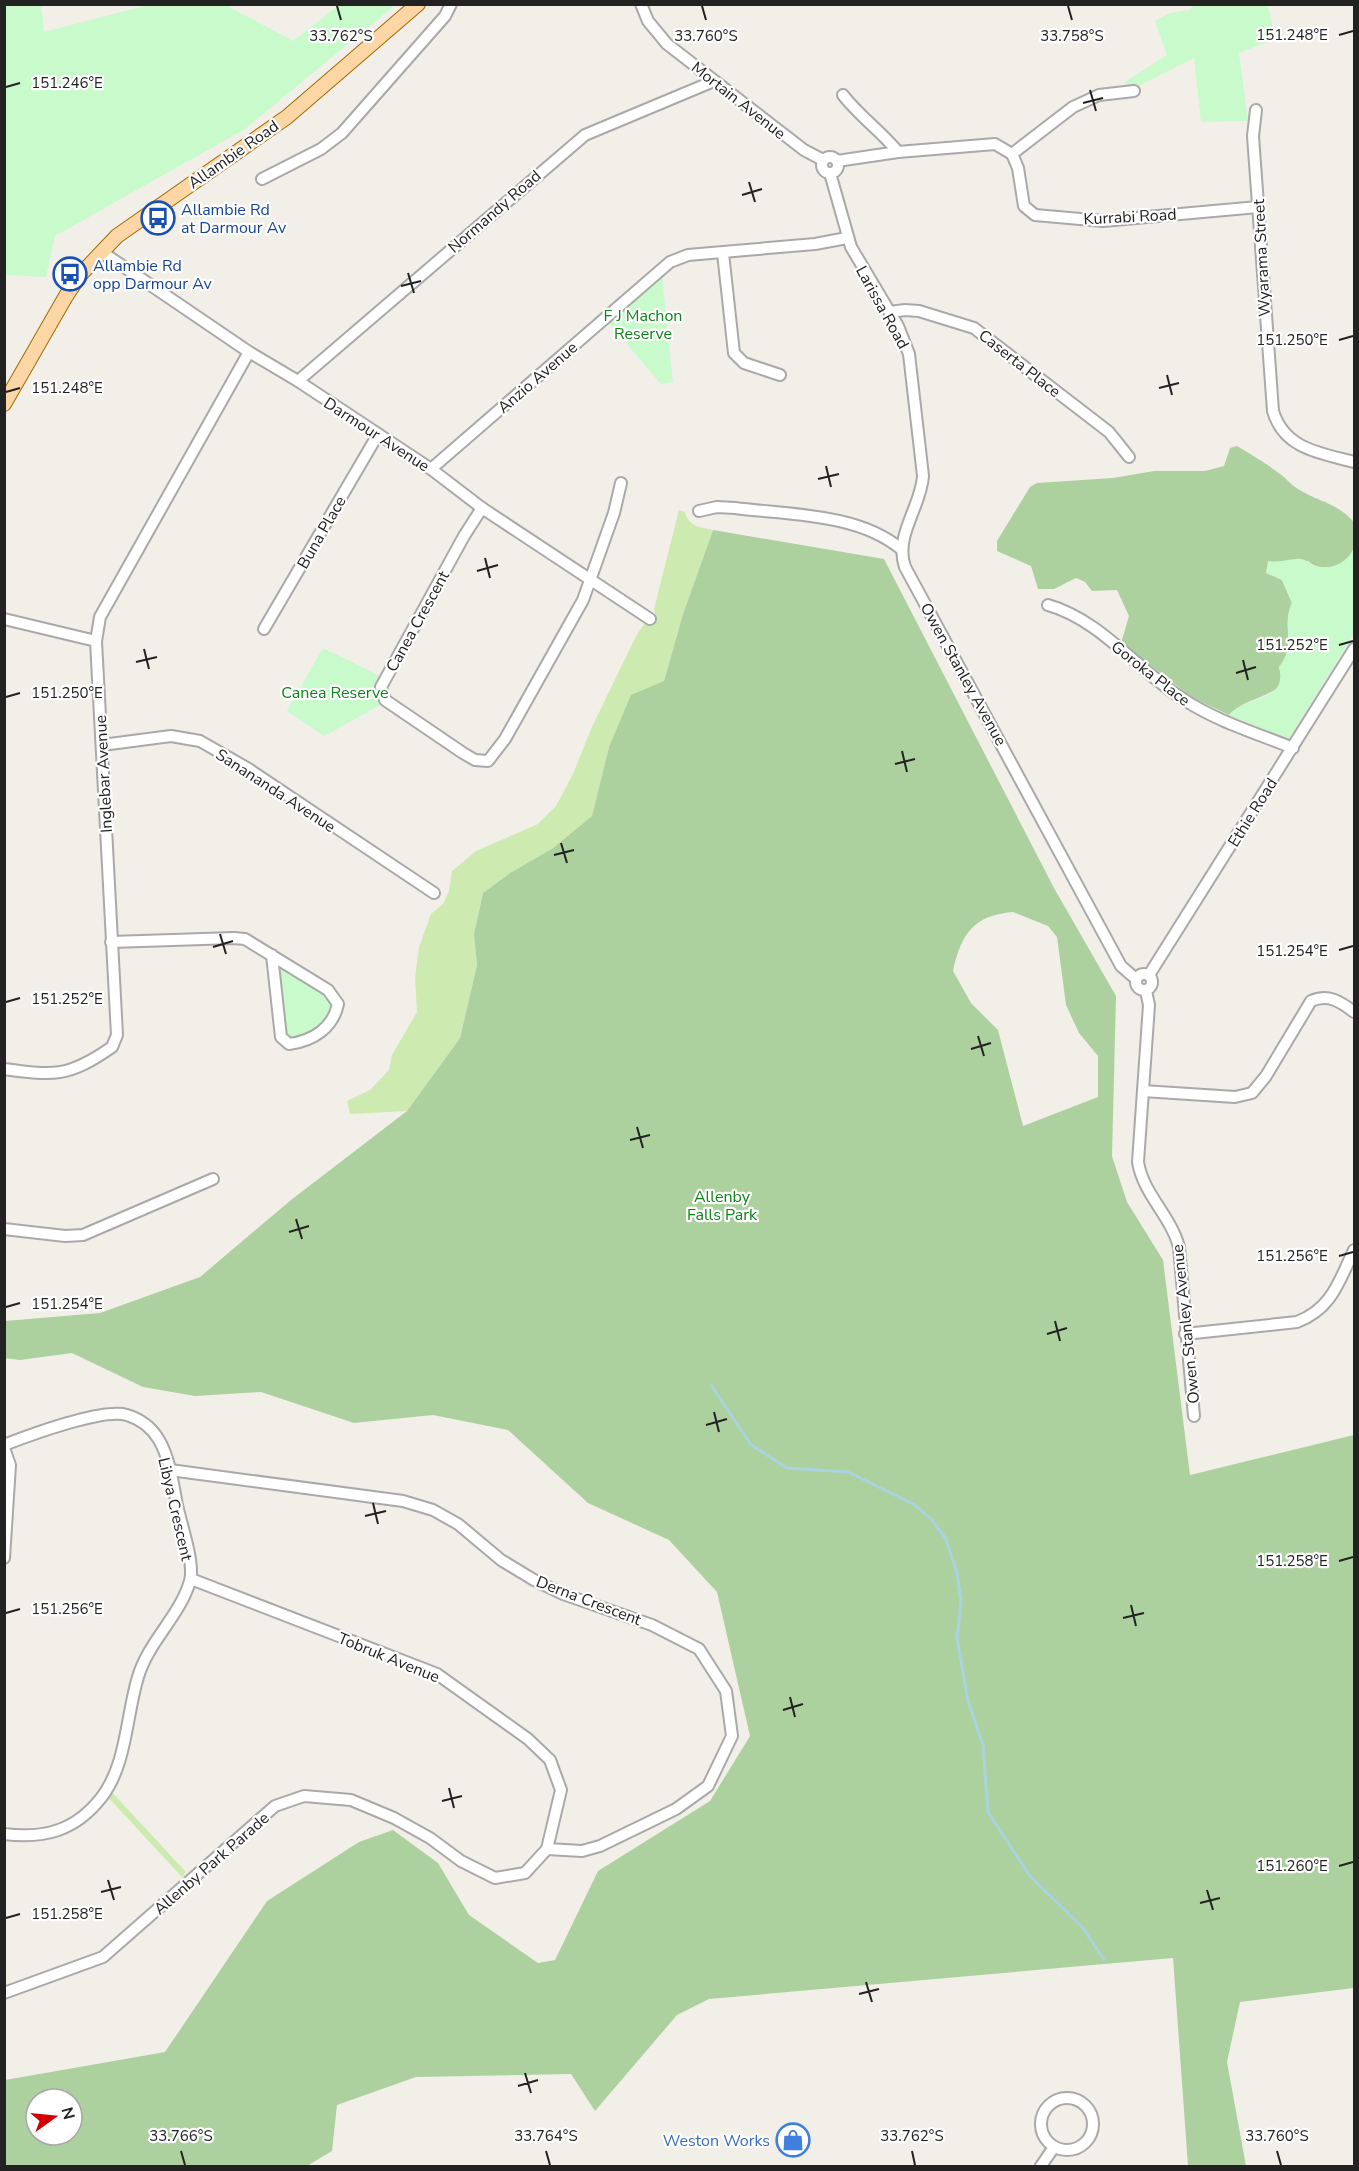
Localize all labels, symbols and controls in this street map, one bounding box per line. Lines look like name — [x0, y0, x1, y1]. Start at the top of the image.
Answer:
text: 151.248°E — [1256, 25, 1328, 45]
text: 33.762°S — [309, 26, 373, 46]
text: 33.760°S — [674, 26, 738, 46]
text: 33.758°S — [1040, 26, 1104, 46]
street label: Mortain Avenue — [687, 57, 790, 145]
text: 151.246°E — [31, 73, 103, 93]
street label: Allambie Road — [184, 115, 283, 194]
street label: Normandy Road — [443, 165, 546, 258]
street label: Wyarama Street — [1248, 198, 1276, 317]
place label: Allambie Rd at Darmour Av — [181, 199, 287, 239]
bus stop icon: Allambie Rd at Darmour Av — [140, 200, 176, 236]
street label: Kurrabi Road — [1083, 204, 1177, 230]
place label: Allambie Rd opp Darmour Av — [93, 255, 212, 295]
bus stop icon: Allambie Rd opp Darmour Av — [52, 256, 88, 292]
street label: Larissa Road — [850, 262, 914, 353]
park label: F J Machon Reserve — [604, 305, 682, 345]
street label: Caserta Place — [974, 325, 1065, 403]
text: 151.250°E — [1256, 330, 1328, 350]
street label: Anzio Avenue — [493, 337, 582, 419]
text: 151.248°E — [31, 378, 103, 398]
street label: Darmour Avenue — [319, 392, 434, 477]
street label: Buna Place — [292, 492, 352, 573]
street label: Canea Crescent — [381, 567, 455, 676]
street label: Owen Stanley Avenue — [915, 599, 1012, 750]
text: 151.252°E — [1256, 635, 1328, 655]
street label: Goroka Place — [1106, 636, 1194, 712]
park label: Canea Reserve — [281, 682, 389, 704]
text: 151.250°E — [31, 683, 103, 703]
street label: Inglebar Avenue — [90, 715, 118, 833]
street label: Sanananda Avenue — [211, 744, 340, 838]
street label: Ethie Road — [1223, 774, 1283, 851]
text: 151.254°E — [1256, 941, 1328, 961]
text: 151.252°E — [31, 989, 103, 1009]
park label: Allenby Falls Park — [687, 1186, 758, 1226]
street label: Owen Stanley Avenue — [1167, 1243, 1205, 1405]
text: 151.256°E — [1256, 1246, 1328, 1266]
text: 151.254°E — [31, 1294, 103, 1314]
street label: Libya Crescent — [152, 1455, 198, 1563]
text: 151.258°E — [1256, 1551, 1328, 1571]
street label: Derna Crescent — [533, 1571, 645, 1631]
text: 151.256°E — [31, 1599, 103, 1619]
street label: Tobruk Avenue — [334, 1628, 443, 1688]
street label: Allenby Park Parade — [149, 1807, 274, 1920]
text: 151.260°E — [1256, 1856, 1328, 1876]
text: 151.258°E — [31, 1904, 103, 1924]
north arrow — [24, 2087, 84, 2147]
text: N — [55, 2105, 80, 2122]
shop icon: Weston Works — [775, 2122, 811, 2158]
text: 33.766°S — [149, 2126, 213, 2146]
text: 33.764°S — [514, 2126, 578, 2146]
text: 33.762°S — [880, 2126, 944, 2146]
text: 33.760°S — [1245, 2126, 1309, 2146]
place label: Weston Works — [663, 2130, 770, 2152]

